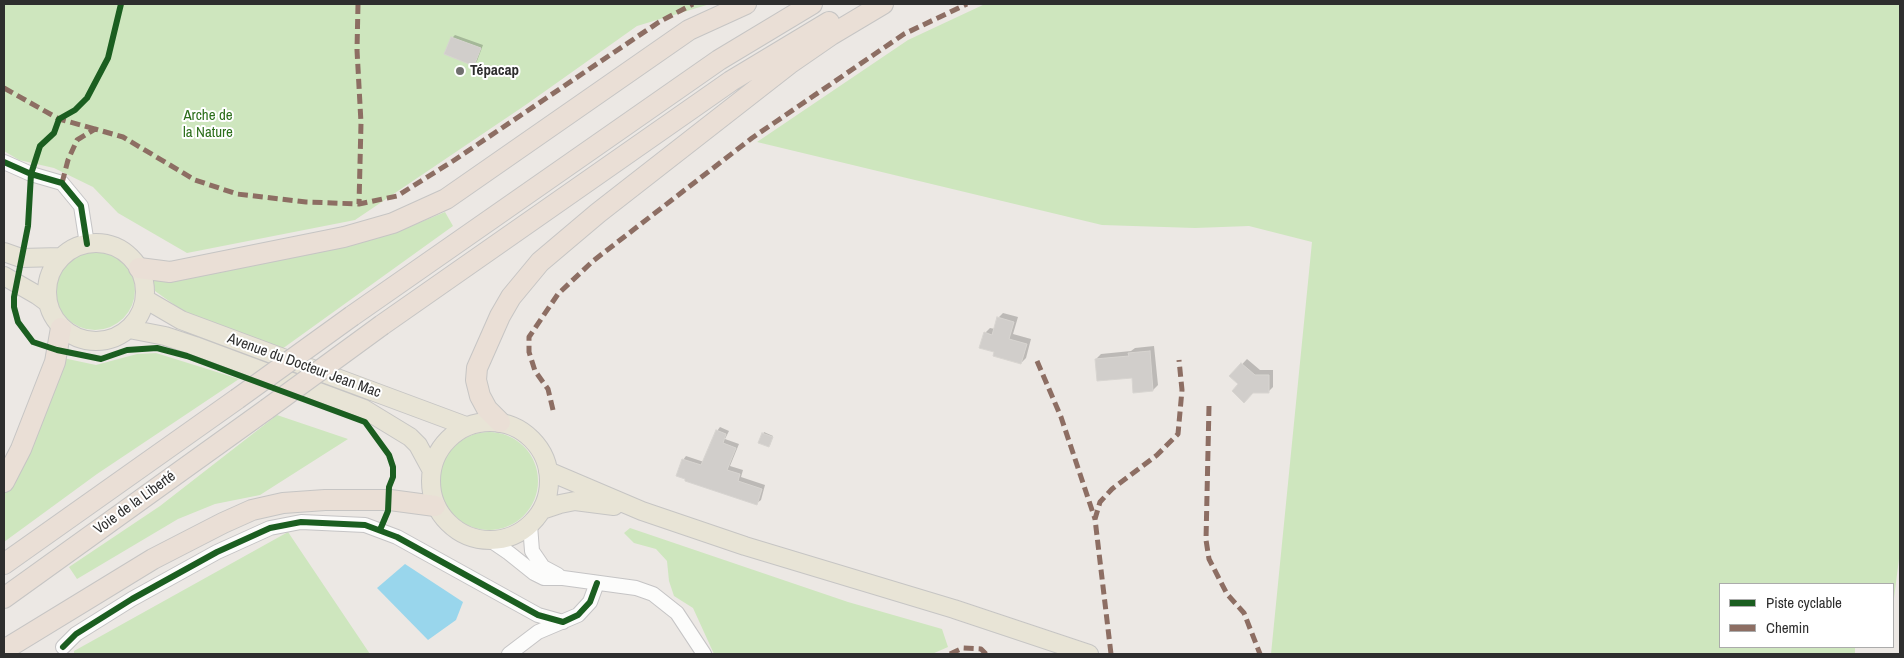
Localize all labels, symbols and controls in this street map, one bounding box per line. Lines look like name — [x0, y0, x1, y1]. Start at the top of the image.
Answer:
place label: Tépacap — [470, 62, 519, 80]
marker: Tépacap — [454, 65, 466, 77]
park label: Arche de la Nature — [183, 107, 233, 142]
street label: Avenue du Docteur Jean Mac — [225, 330, 383, 402]
street label: Voie de la Liberté — [91, 467, 179, 539]
legend — [1719, 583, 1894, 648]
text: Piste cyclable — [1766, 592, 1842, 613]
text: Chemin — [1766, 617, 1809, 638]

